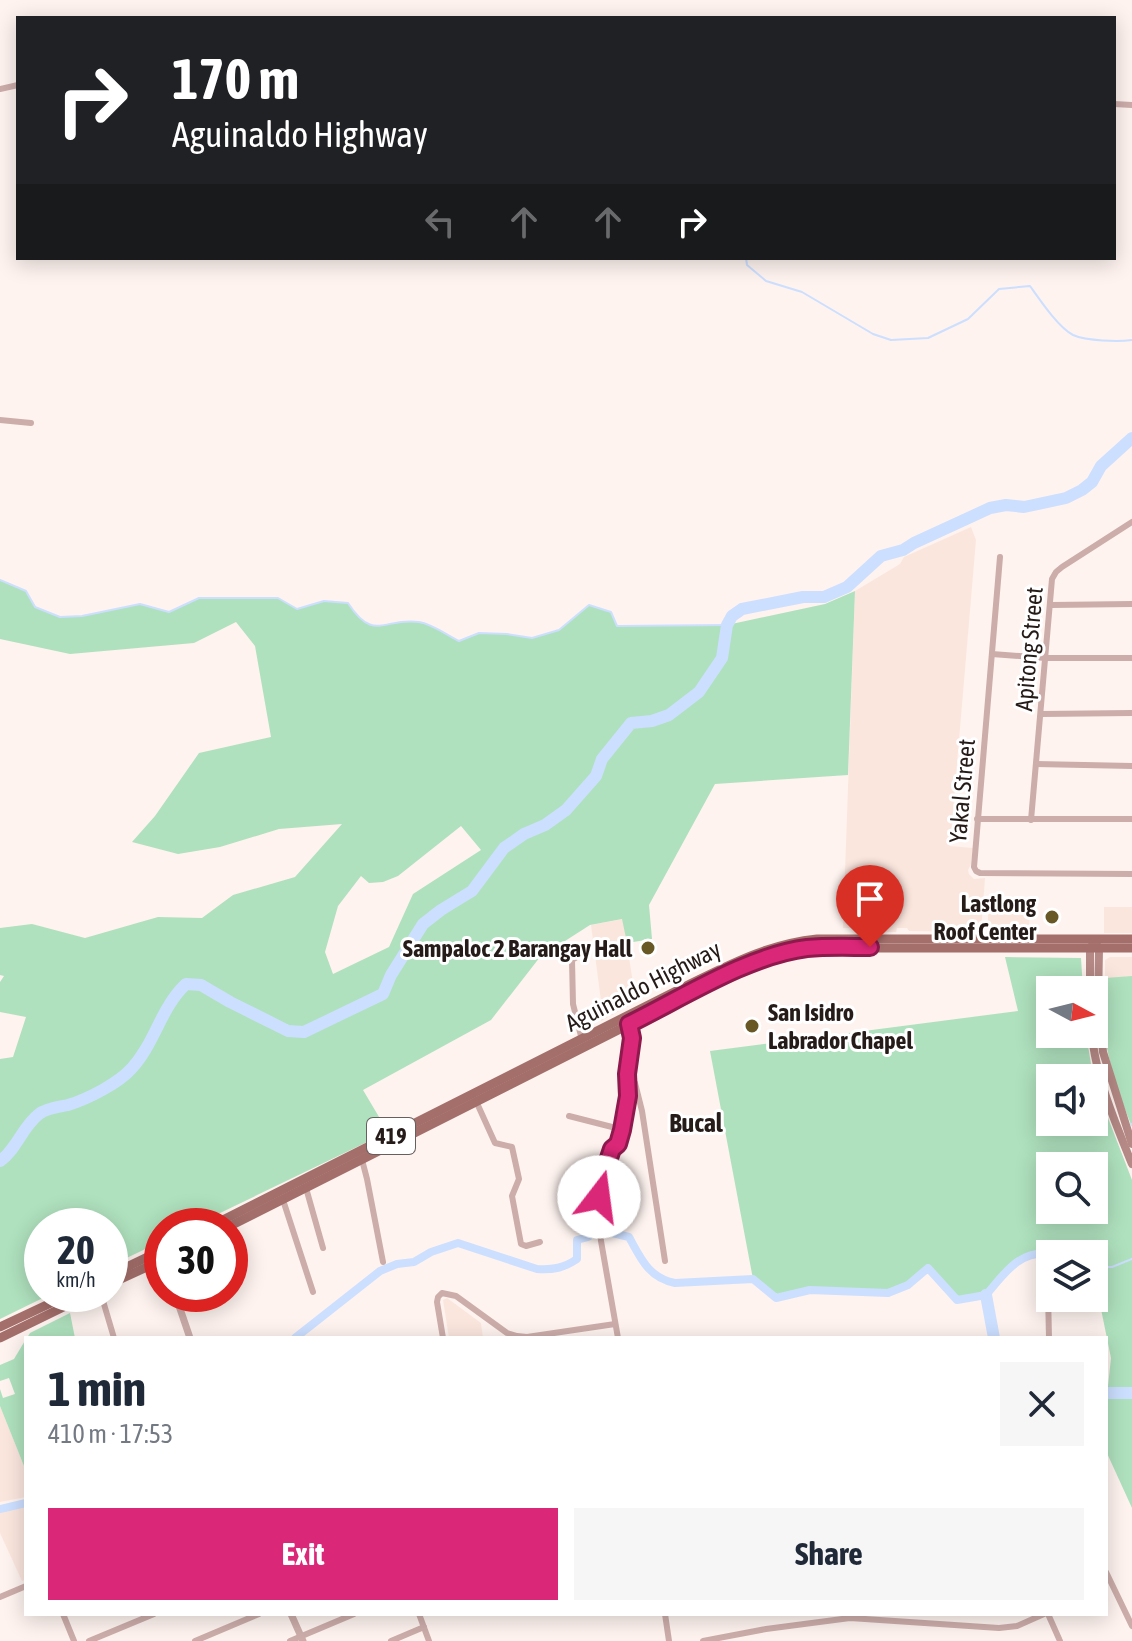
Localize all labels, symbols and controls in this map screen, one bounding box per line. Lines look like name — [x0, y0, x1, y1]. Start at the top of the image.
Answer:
text: 170 m — [172, 47, 299, 111]
icon: right — [40, 48, 144, 152]
text: Aguinaldo Highway — [172, 113, 428, 155]
icon: left — [418, 200, 462, 244]
icon: ahead — [502, 200, 546, 244]
icon: ahead — [586, 200, 630, 244]
icon: right — [670, 200, 714, 244]
street label: Apitong Street — [1010, 586, 1048, 712]
street label: Yakal Street — [944, 738, 980, 844]
pin — [836, 865, 904, 947]
icon: arrive — [848, 877, 892, 921]
place label: Lastlong Roof Center — [934, 890, 1037, 945]
marker: Lastlong Roof Center — [1043, 908, 1061, 926]
place label: Sampaloc 2 Barangay Hall — [403, 935, 633, 962]
street label: Aguinaldo Highway — [561, 935, 725, 1037]
marker: Sampaloc 2 Barangay Hall — [639, 939, 657, 957]
north arrow — [1036, 976, 1108, 1048]
map controls — [1036, 976, 1108, 1312]
place label: San Isidro Labrador Chapel — [768, 999, 913, 1054]
marker: San Isidro Labrador Chapel — [743, 1017, 761, 1035]
button: sound — [1036, 1064, 1108, 1136]
district label: Bucal — [669, 1108, 724, 1138]
road number: 419 — [367, 1118, 415, 1154]
button: search — [1036, 1152, 1108, 1224]
position arrow — [557, 1155, 641, 1239]
speed limit sign: 30 — [144, 1208, 248, 1312]
text: 20 — [57, 1227, 95, 1272]
button: layers — [1036, 1240, 1108, 1312]
text: km/h — [56, 1268, 96, 1291]
text: 1 min — [48, 1361, 146, 1416]
button: close — [1000, 1362, 1084, 1446]
text: 410 m · 17:53 — [48, 1419, 173, 1449]
button: Exit — [48, 1508, 558, 1600]
button: Share — [574, 1508, 1084, 1600]

